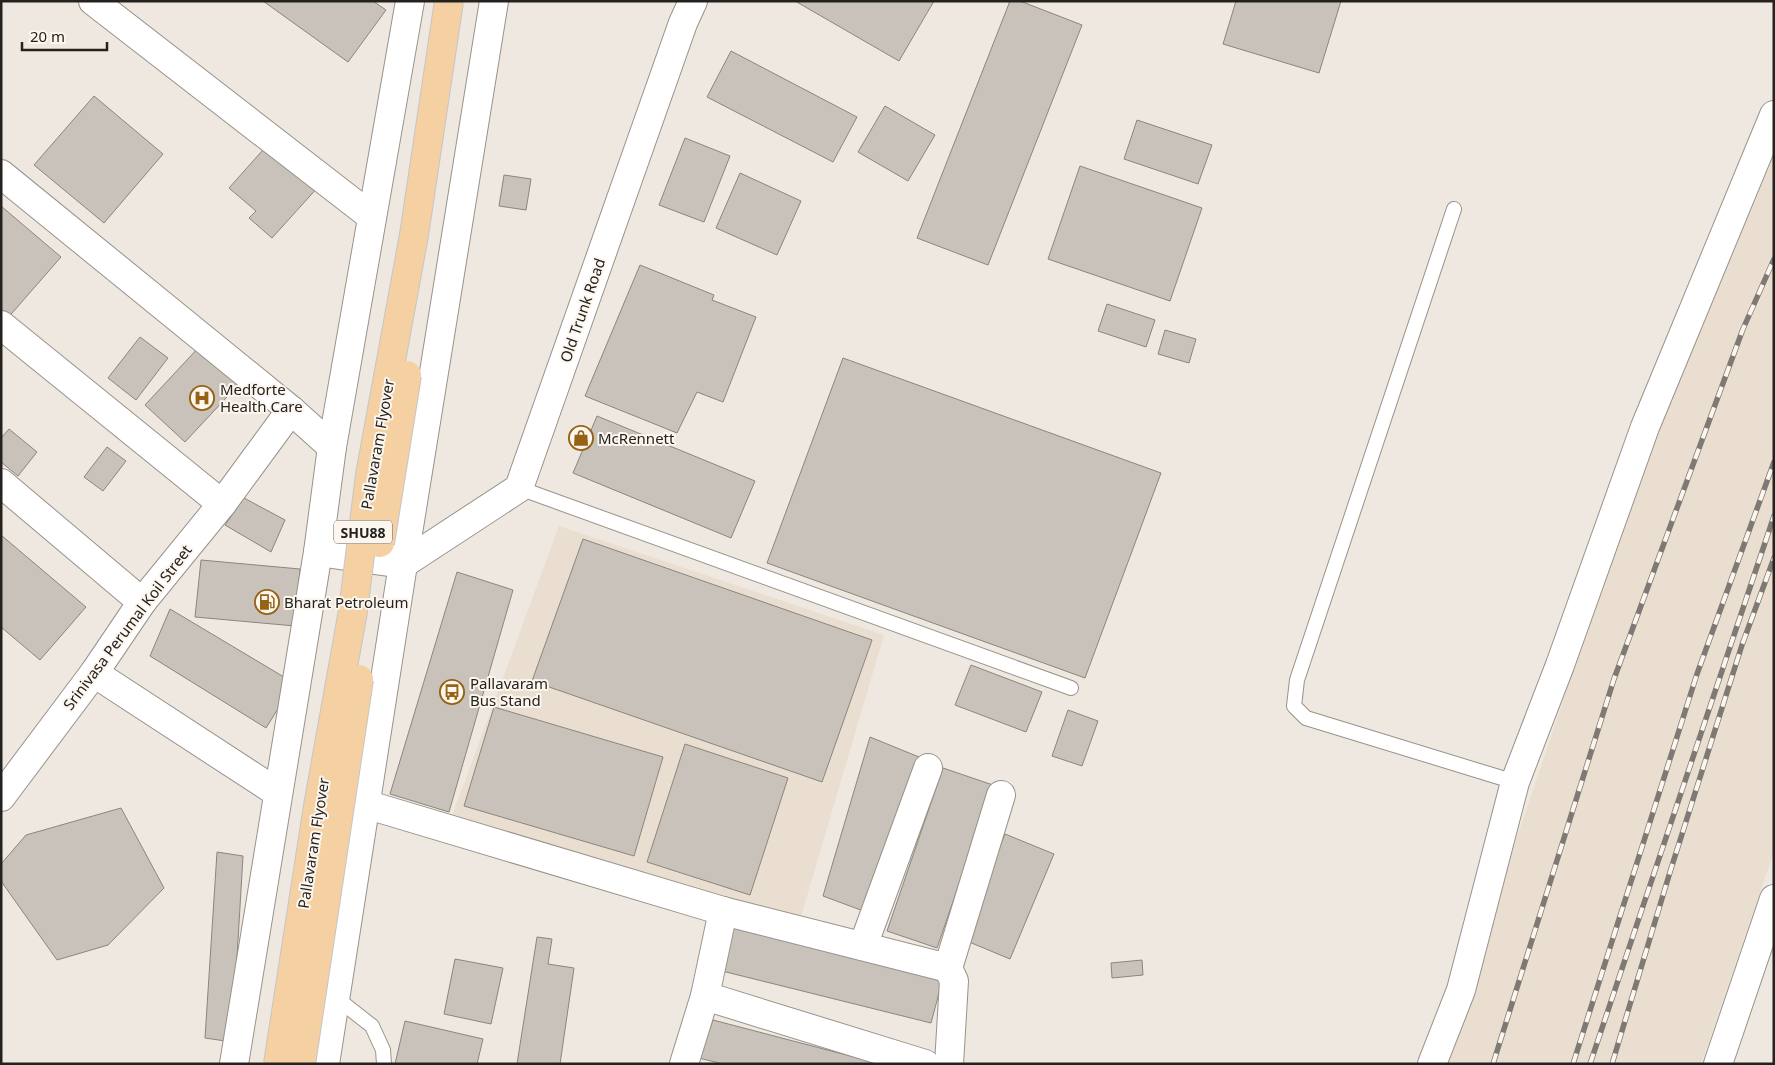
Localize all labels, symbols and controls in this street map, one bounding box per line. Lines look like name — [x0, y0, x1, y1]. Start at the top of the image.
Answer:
scale bar — [22, 20, 108, 52]
text: 20 m — [30, 26, 65, 46]
street label: Old Trunk Road — [555, 255, 609, 365]
street label: Pallavaram Flyover — [356, 377, 398, 511]
place label: Medforte Health Care — [220, 379, 303, 416]
hospital icon: Medforte Health Care — [189, 385, 215, 411]
shop icon: McRennett — [568, 425, 594, 451]
place label: McRennett — [598, 428, 675, 448]
road number: SHU88 — [334, 520, 392, 544]
street label: Srinivasa Perumal Koil Street — [58, 540, 196, 714]
fuel station icon: Bharat Petroleum — [254, 589, 280, 615]
place label: Bharat Petroleum — [284, 592, 409, 612]
place label: Pallavaram Bus Stand — [470, 673, 548, 710]
bus stop icon: Pallavaram Bus Stand — [439, 679, 465, 705]
street label: Pallavaram Flyover — [293, 776, 333, 910]

